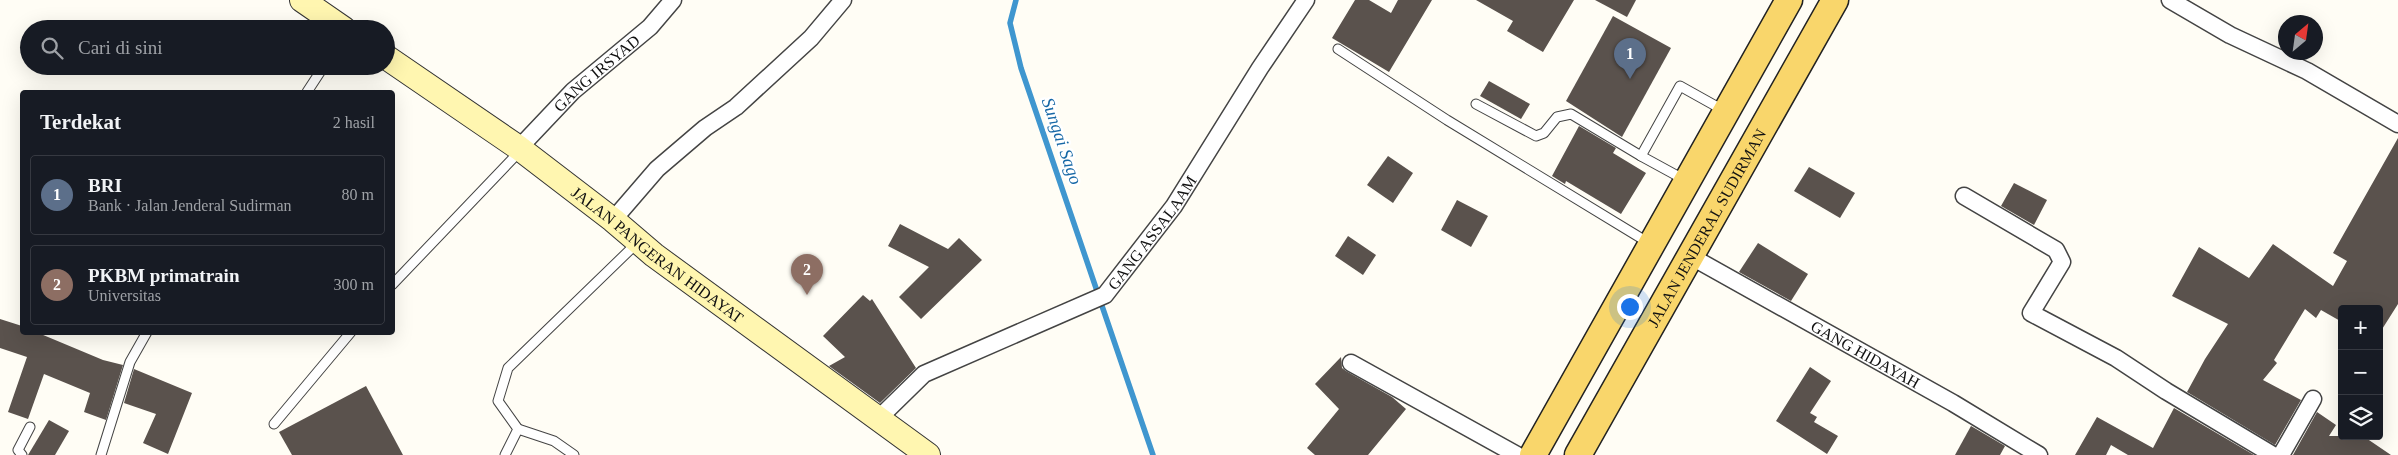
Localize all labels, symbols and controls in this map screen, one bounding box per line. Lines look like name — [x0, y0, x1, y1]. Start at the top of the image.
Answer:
north arrow — [2278, 15, 2323, 60]
search box — [20, 20, 395, 75]
street label: GANG IRSYAD — [550, 31, 643, 115]
icon: search — [38, 34, 66, 62]
text: Cari di sini — [78, 37, 162, 58]
pin: 1 — [1614, 38, 1646, 79]
water label: Sungai Sago — [1038, 95, 1086, 187]
text: Terdekat — [40, 110, 121, 134]
text: 2 hasil — [333, 114, 375, 131]
street label: JALAN JENDERAL SUDIRMAN — [1644, 126, 1770, 330]
street label: GANG ASSALAAM — [1104, 173, 1200, 293]
text: BRI — [88, 175, 122, 196]
street label: JALAN PANGERAN HIDAYAT — [568, 183, 747, 326]
text: 1 — [53, 186, 61, 203]
text: 80 m — [342, 186, 374, 203]
text: Bank · Jalan Jenderal Sudirman — [88, 197, 292, 214]
pin: 2 — [791, 254, 823, 295]
text: PKBM primatrain — [88, 265, 239, 286]
text: 2 — [53, 276, 61, 293]
text: 300 m — [334, 276, 374, 293]
text: Universitas — [88, 287, 161, 304]
your location — [1617, 294, 1643, 320]
map controls — [2338, 305, 2383, 440]
button: + — [2338, 305, 2383, 350]
street label: GANG HIDAYAH — [1808, 317, 1923, 392]
button: − — [2338, 350, 2383, 395]
button: layers — [2338, 395, 2383, 440]

